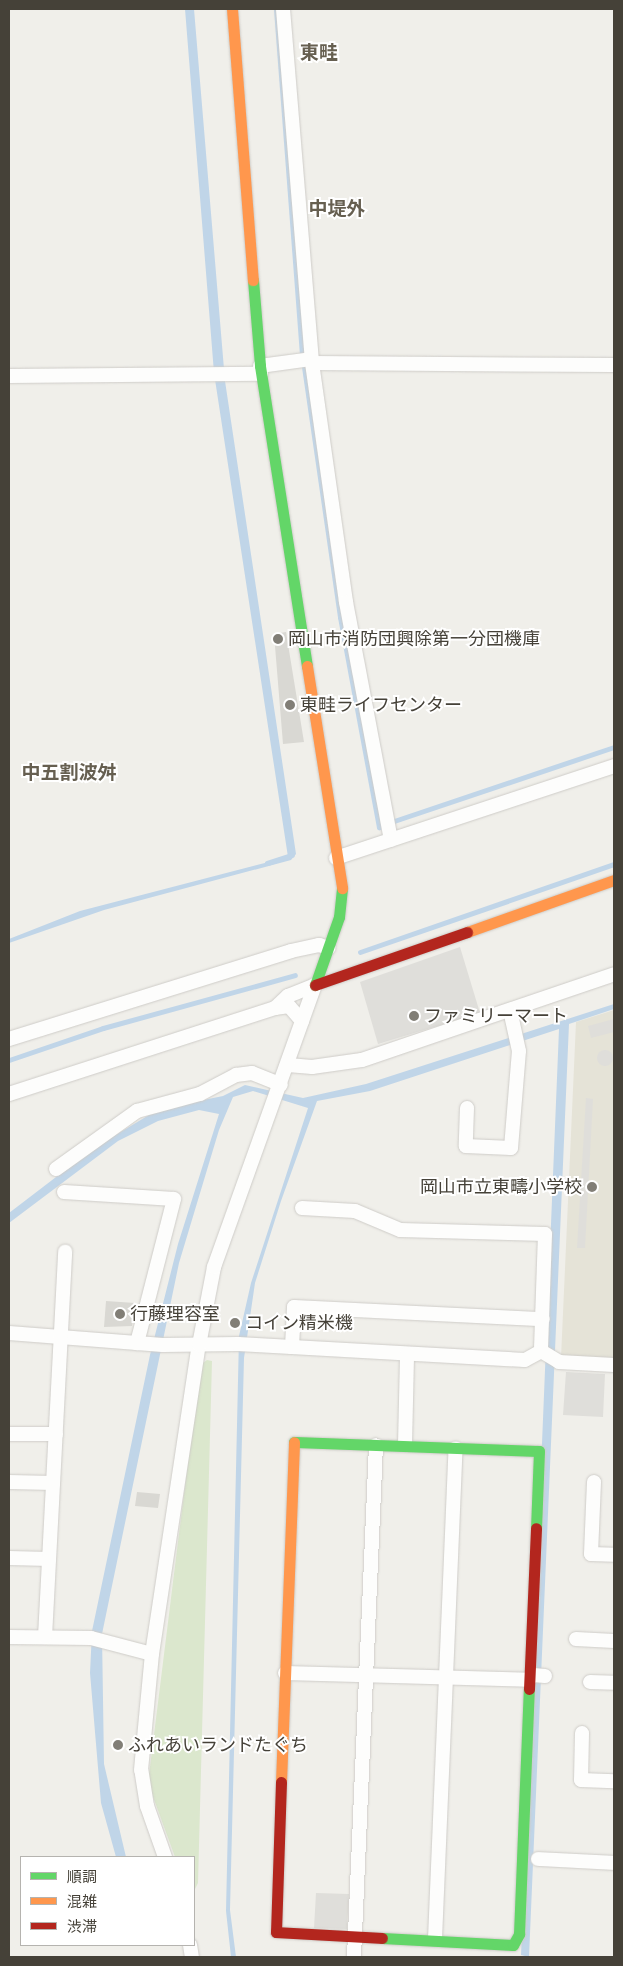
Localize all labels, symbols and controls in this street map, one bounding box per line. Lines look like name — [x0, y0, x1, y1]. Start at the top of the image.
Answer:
district label: 東畦 — [300, 42, 338, 64]
district label: 中堤外 — [309, 198, 365, 220]
place label: 岡山市消防団興除第一分団機庫 — [288, 628, 540, 650]
marker: 岡山市消防団興除第一分団機庫 — [272, 633, 284, 645]
place label: 東畦ライフセンター — [300, 694, 462, 716]
marker: 東畦ライフセンター — [284, 699, 296, 711]
district label: 中五割波舛 — [22, 762, 116, 784]
place label: ファミリーマート — [424, 1005, 568, 1027]
marker: ファミリーマート — [408, 1010, 420, 1022]
place label: 岡山市立東疇小学校 — [420, 1176, 582, 1198]
marker: 岡山市立東疇小学校 — [586, 1181, 598, 1193]
place label: 行藤理容室 — [130, 1303, 220, 1325]
marker: 行藤理容室 — [114, 1308, 126, 1320]
place label: コイン精米機 — [245, 1312, 353, 1334]
marker: コイン精米機 — [229, 1317, 241, 1329]
place label: ふれあいランドたぐち — [128, 1734, 308, 1756]
marker: ふれあいランドたぐち — [112, 1739, 124, 1751]
legend — [20, 1856, 195, 1946]
text: 順調 — [67, 1867, 97, 1887]
text: 混雑 — [67, 1892, 97, 1912]
text: 渋滞 — [67, 1917, 97, 1937]

